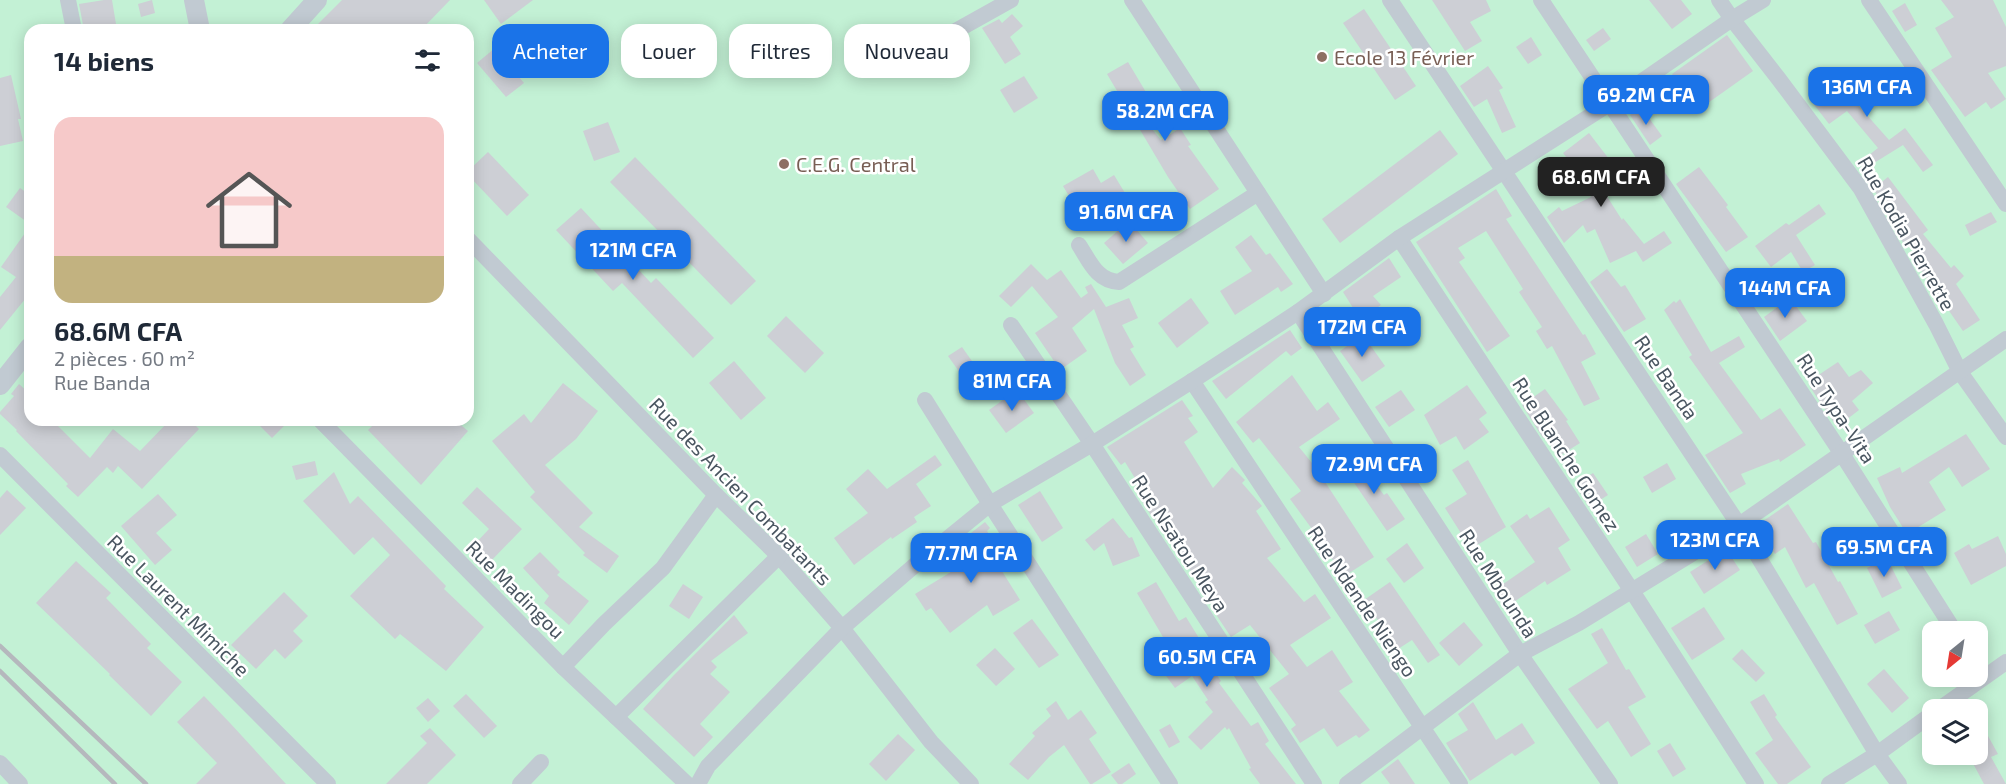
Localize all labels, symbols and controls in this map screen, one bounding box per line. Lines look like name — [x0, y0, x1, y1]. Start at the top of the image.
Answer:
chip: Acheter — [492, 24, 609, 78]
chip: Louer — [621, 24, 717, 78]
chip: Filtres — [729, 24, 832, 78]
chip: Nouveau — [844, 24, 970, 78]
icon: filters — [411, 44, 444, 77]
text: 14 biens — [54, 45, 154, 76]
place label: Ecole 13 Février — [1334, 45, 1474, 69]
marker: Ecole 13 Février — [1315, 50, 1329, 64]
pin: 136M CFA — [1805, 67, 1929, 118]
text: 136M CFA — [1822, 74, 1912, 98]
pin: 69.2M CFA — [1577, 75, 1715, 126]
text: 69.2M CFA — [1597, 82, 1695, 106]
pin: 58.2M CFA — [1096, 91, 1234, 142]
text: 58.2M CFA — [1116, 98, 1214, 122]
place label: C.E.G. Central — [796, 152, 916, 176]
street label: Rue Kodia Pierrette — [1853, 152, 1961, 314]
icon: home — [195, 156, 303, 264]
marker: C.E.G. Central — [777, 157, 791, 171]
pin: 68.6M CFA — [1532, 157, 1670, 208]
text: 68.6M CFA — [1552, 164, 1650, 188]
pin: 91.6M CFA — [1057, 192, 1195, 243]
text: 91.6M CFA — [1079, 199, 1173, 223]
pin: 121M CFA — [571, 230, 695, 281]
text: 121M CFA — [590, 237, 676, 261]
pin: 144M CFA — [1723, 268, 1847, 319]
text: 144M CFA — [1739, 275, 1831, 299]
pin: 172M CFA — [1300, 307, 1424, 358]
text: 172M CFA — [1318, 314, 1406, 338]
text: 68.6M CFA — [54, 315, 182, 346]
street label: Rue Banda — [1630, 330, 1704, 424]
text: 2 pièces · 60 m² — [54, 346, 195, 370]
street label: Rue Typa-Vita — [1793, 349, 1881, 467]
pin: 81M CFA — [957, 361, 1067, 412]
text: 81M CFA — [973, 368, 1051, 392]
text: Rue Banda — [54, 370, 150, 394]
street label: Rue Blanche Gomez — [1508, 372, 1626, 536]
street label: Rue des Ancien Combatants — [645, 392, 837, 590]
pin: 72.9M CFA — [1305, 444, 1443, 495]
text: 72.9M CFA — [1326, 451, 1422, 475]
street label: Rue Nsatou Meya — [1128, 470, 1234, 616]
pin: 123M CFA — [1653, 520, 1777, 571]
street label: Rue Ndende Niengo — [1303, 521, 1423, 681]
street label: Rue Mbounda — [1455, 524, 1543, 642]
text: 123M CFA — [1670, 527, 1760, 551]
pin: 69.5M CFA — [1815, 527, 1953, 578]
street label: Rue Laurent Mimiche — [103, 529, 255, 681]
pin: 77.7M CFA — [902, 533, 1040, 584]
text: 69.5M CFA — [1835, 534, 1933, 558]
street label: Rue Madingou — [462, 535, 570, 643]
text: 77.7M CFA — [925, 540, 1017, 564]
north arrow — [1922, 621, 1988, 687]
map controls — [1922, 621, 1988, 765]
pin: 60.5M CFA — [1138, 637, 1276, 688]
text: 60.5M CFA — [1158, 644, 1256, 668]
button: layers — [1922, 699, 1988, 765]

